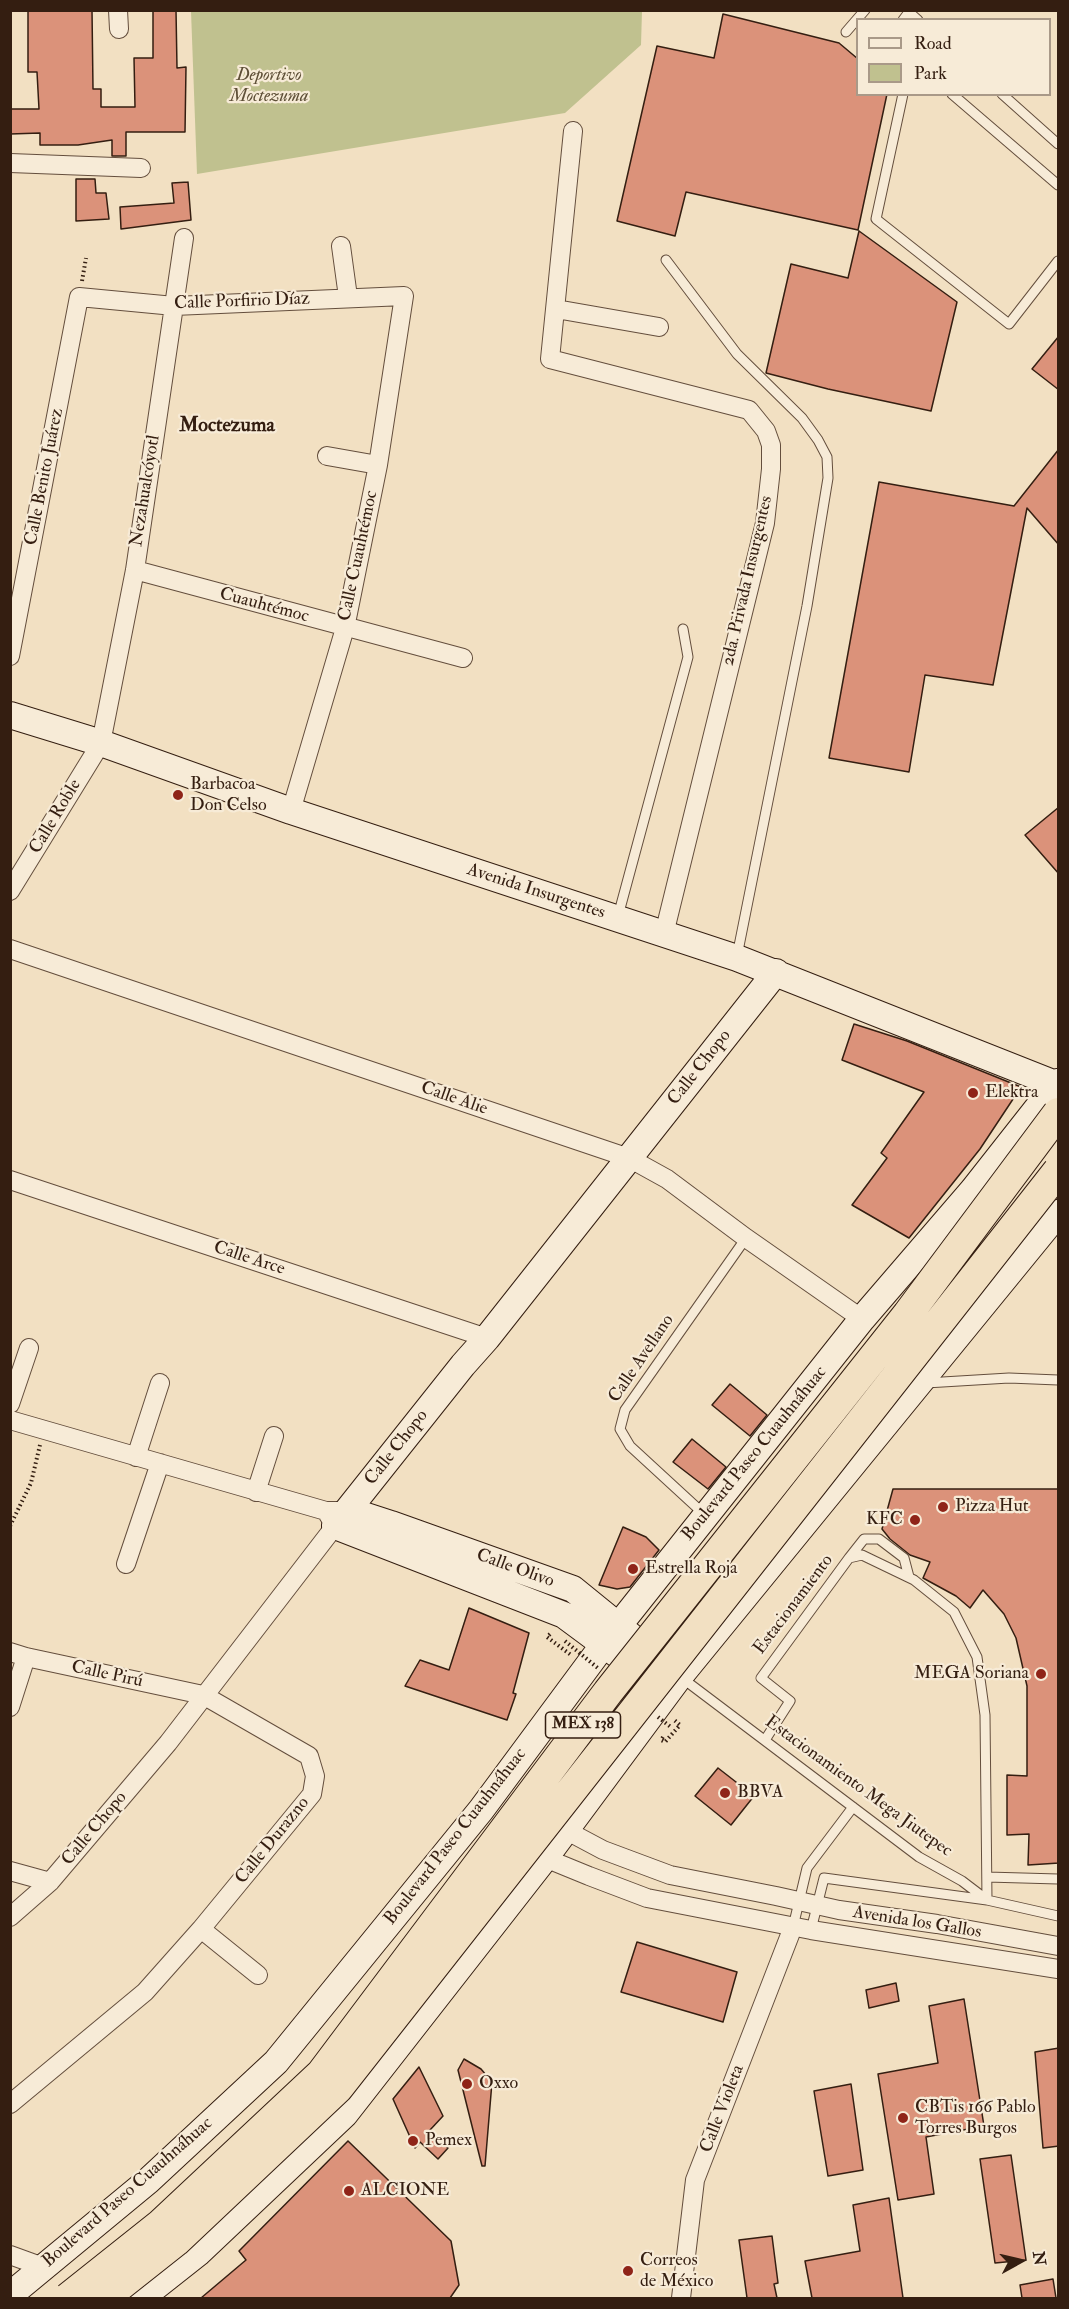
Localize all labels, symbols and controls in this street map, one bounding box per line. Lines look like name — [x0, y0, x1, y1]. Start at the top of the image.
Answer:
legend — [856, 18, 1051, 96]
text: Road — [914, 32, 952, 55]
text: Park — [914, 62, 947, 85]
park label: Deportivo Moctezuma — [230, 65, 308, 107]
street label: Calle Porfirio Díaz — [174, 289, 310, 315]
street label: Calle Benito Juárez — [21, 407, 69, 547]
district label: Moctezuma — [179, 415, 275, 439]
street label: Nezahualcóyotl — [127, 434, 165, 548]
street label: Calle Cuauhtémoc — [335, 489, 383, 623]
street label: 2da. Privada Insurgentes — [718, 494, 778, 668]
street label: Cuauhtémoc — [217, 584, 311, 628]
place label: Barbacoa Don Celso — [190, 774, 267, 816]
street label: Calle Roble — [25, 776, 87, 858]
marker: Barbacoa Don Celso — [171, 788, 185, 802]
street label: Avenida Insurgentes — [464, 859, 608, 925]
street label: Calle Chopo — [664, 1026, 736, 1110]
street label: Calle Alie — [418, 1078, 490, 1120]
place label: Elektra — [985, 1082, 1038, 1104]
marker: Elektra — [966, 1086, 980, 1100]
street label: Calle Arce — [211, 1237, 287, 1281]
street label: Calle Avellano — [605, 1311, 679, 1407]
street label: Boulevard Paseo Cuauhnáhuac — [678, 1362, 832, 1546]
street label: Calle Chopo — [361, 1406, 433, 1490]
place label: Pizza Hut — [955, 1496, 1029, 1518]
marker: Pizza Hut — [936, 1500, 950, 1514]
place label: KFC — [866, 1509, 903, 1531]
marker: KFC — [908, 1513, 922, 1527]
street label: Calle Olivo — [473, 1545, 557, 1593]
street label: Estacionamiento — [749, 1551, 839, 1659]
place label: Estrella Roja — [645, 1558, 738, 1580]
marker: Estrella Roja — [626, 1562, 640, 1576]
street label: Calle Pirú — [69, 1657, 145, 1693]
place label: MEGA Soriana — [914, 1663, 1029, 1685]
marker: MEGA Soriana — [1034, 1667, 1048, 1681]
road number: MEX 138 — [546, 1712, 620, 1738]
street label: Estacionamiento Mega Jiutepec — [760, 1712, 956, 1862]
street label: Boulevard Paseo Cuauhnáhuac — [380, 1744, 532, 1930]
place label: BBVA — [737, 1782, 783, 1804]
marker: BBVA — [718, 1786, 732, 1800]
street label: Calle Chopo — [58, 1788, 132, 1870]
street label: Calle Durazno — [231, 1793, 315, 1889]
street label: Avenida los Gallos — [851, 1902, 983, 1944]
street label: Calle Violeta — [696, 2062, 750, 2156]
place label: Oxxo — [479, 2073, 518, 2095]
marker: Oxxo — [460, 2077, 474, 2091]
place label: CBTis 166 Pablo Torres Burgos — [915, 2097, 1036, 2140]
marker: CBTis 166 Pablo Torres Burgos — [896, 2111, 910, 2125]
street label: Boulevard Paseo Cuauhnáhuac — [39, 2113, 217, 2273]
place label: Pemex — [425, 2130, 472, 2152]
marker: Pemex — [406, 2134, 420, 2148]
place label: ALCIONE — [361, 2180, 449, 2202]
marker: ALCIONE — [342, 2184, 356, 2198]
north arrow — [991, 2231, 1051, 2291]
place label: Correos de México — [640, 2250, 713, 2292]
text: N — [1028, 2250, 1050, 2267]
marker: Correos de México — [621, 2264, 635, 2278]

